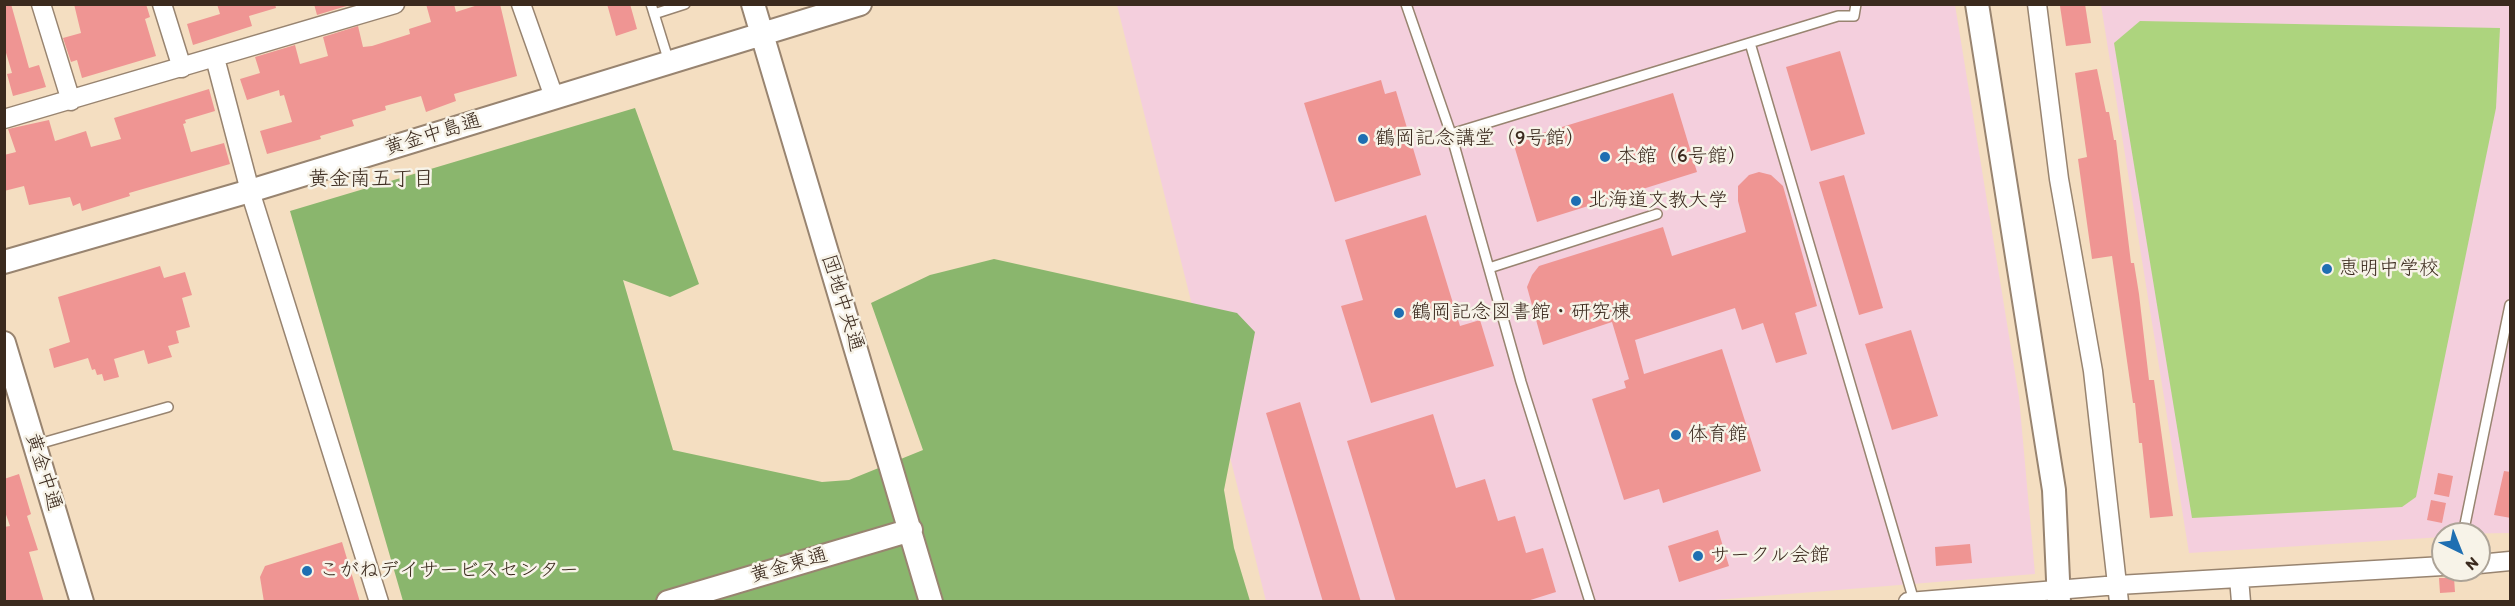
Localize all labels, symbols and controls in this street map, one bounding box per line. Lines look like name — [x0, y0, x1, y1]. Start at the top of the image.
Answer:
street label: 黄金中島通 — [382, 109, 484, 161]
place label: 鶴岡記念講堂（9号館） — [1375, 127, 1585, 151]
marker: 鶴岡記念講堂（9号館） — [1356, 132, 1370, 146]
place label: 本館（6号館） — [1617, 145, 1748, 169]
marker: 本館（6号館） — [1598, 150, 1612, 164]
district label: 黄金南五丁目 — [308, 167, 434, 193]
place label: 北海道文教大学 — [1588, 189, 1728, 213]
marker: 北海道文教大学 — [1569, 194, 1583, 208]
street label: 団地中央通 — [816, 252, 868, 354]
place label: 恵明中学校 — [2339, 257, 2439, 281]
marker: 恵明中学校 — [2320, 262, 2334, 276]
place label: 鶴岡記念図書館・研究棟 — [1411, 301, 1631, 325]
marker: 鶴岡記念図書館・研究棟 — [1392, 306, 1406, 320]
place label: 体育館 — [1688, 423, 1748, 447]
marker: 体育館 — [1669, 428, 1683, 442]
street label: 黄金中通 — [20, 430, 66, 514]
north arrow — [2431, 522, 2491, 582]
street label: 黄金東通 — [747, 543, 831, 589]
place label: サークル会館 — [1710, 544, 1830, 568]
marker: サークル会館 — [1691, 549, 1705, 563]
text: N — [2462, 553, 2483, 575]
place label: こがねデイサービスセンター — [319, 559, 579, 583]
marker: こがねデイサービスセンター — [300, 564, 314, 578]

